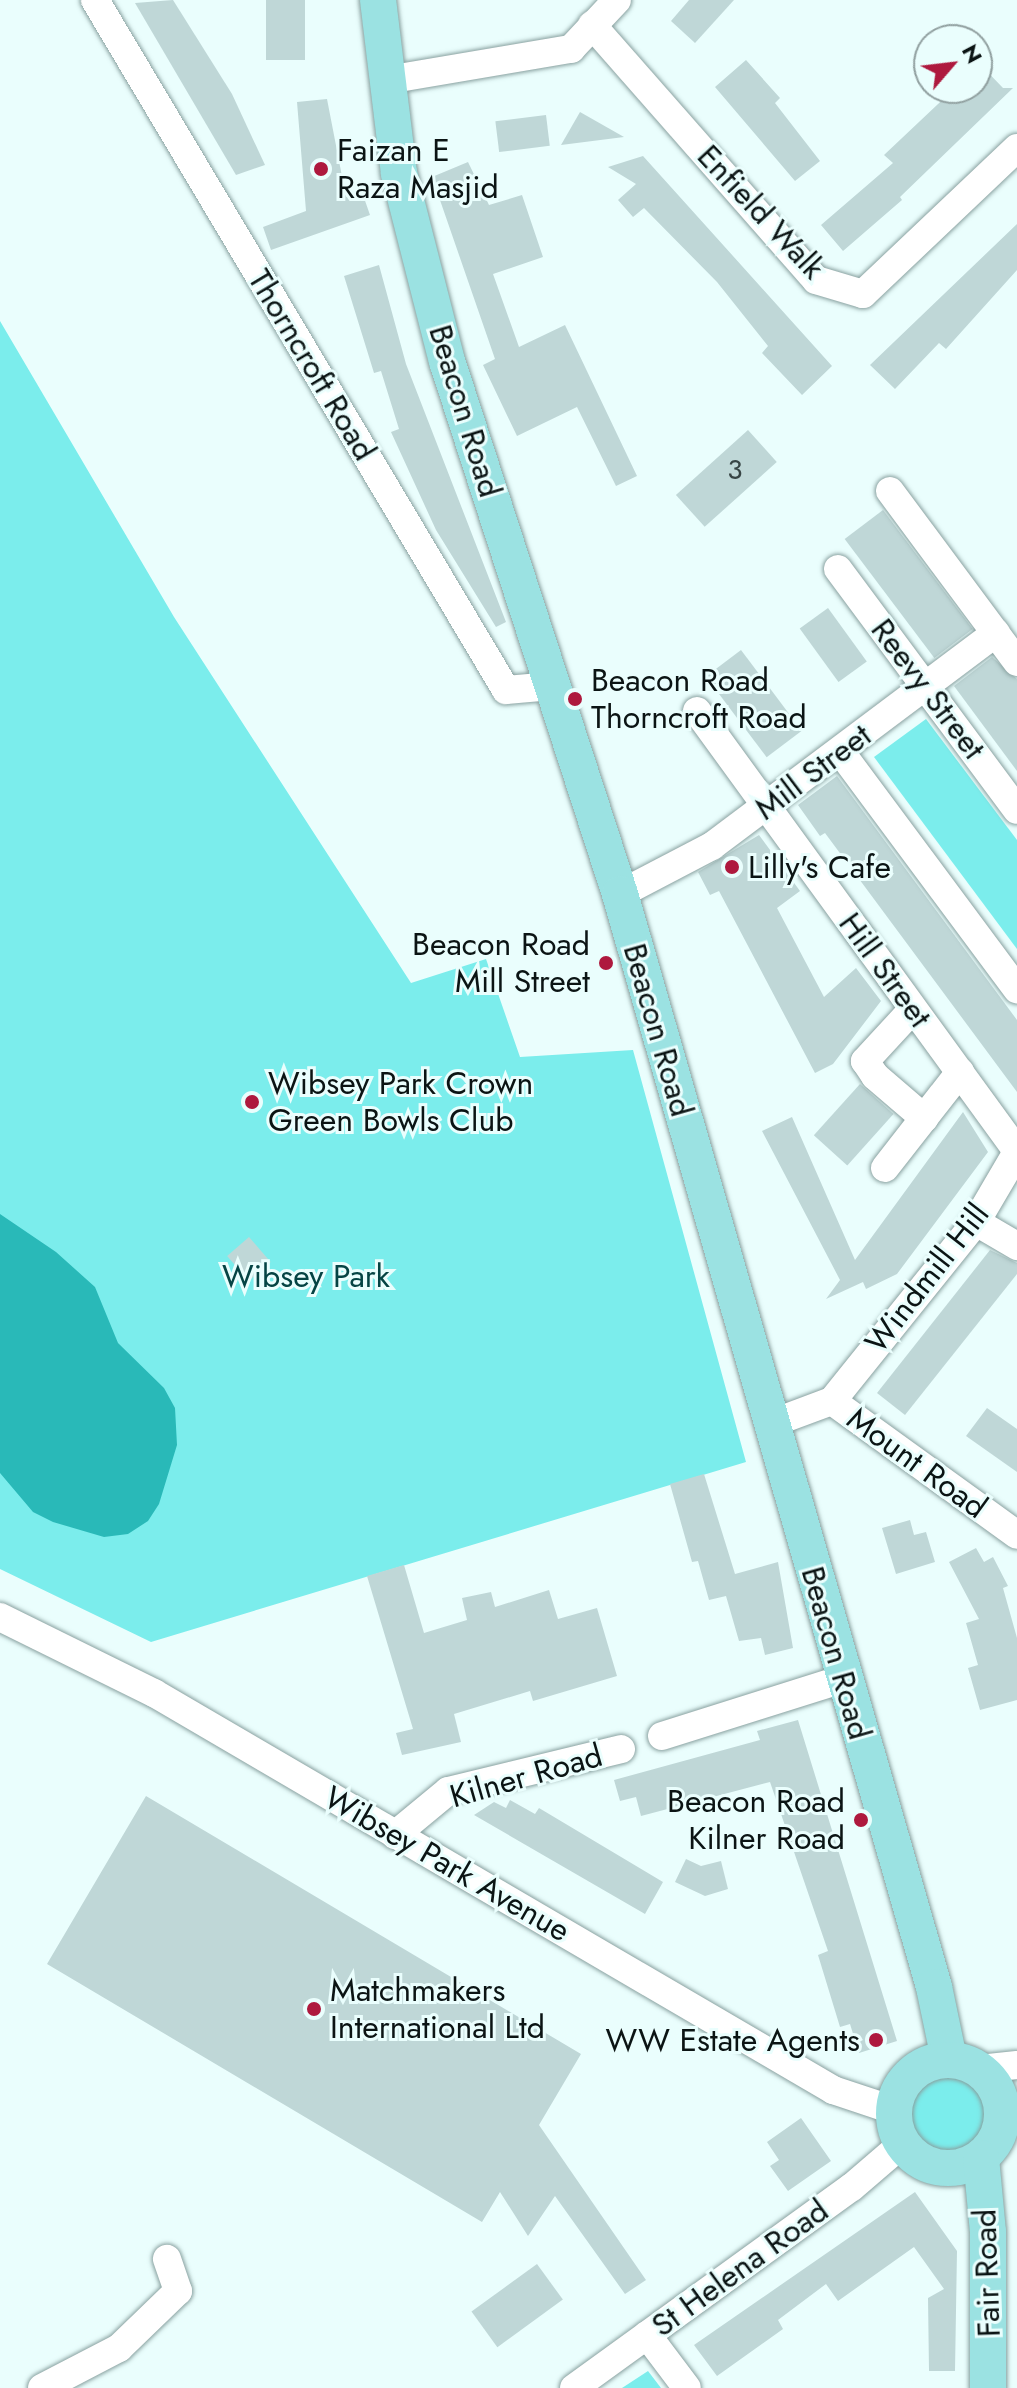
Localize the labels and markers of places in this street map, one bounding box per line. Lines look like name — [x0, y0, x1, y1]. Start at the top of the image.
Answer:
place label: Faizan E Raza Masjid — [337, 132, 499, 207]
marker: Faizan E Raza Masjid — [312, 160, 330, 178]
place label: Beacon Road Thorncroft Road — [591, 662, 807, 737]
marker: Beacon Road Thorncroft Road — [566, 690, 584, 708]
place label: Lilly's Cafe — [748, 848, 891, 886]
marker: Lilly's Cafe — [723, 858, 741, 876]
place label: Beacon Road Mill Street — [412, 926, 590, 1001]
marker: Beacon Road Mill Street — [597, 954, 615, 972]
place label: Wibsey Park Crown Green Bowls Club — [268, 1065, 533, 1140]
marker: Wibsey Park Crown Green Bowls Club — [243, 1093, 261, 1111]
place label: Beacon Road Kilner Road — [667, 1783, 845, 1858]
marker: Beacon Road Kilner Road — [852, 1811, 870, 1829]
place label: Matchmakers International Ltd — [330, 1972, 545, 2047]
marker: Matchmakers International Ltd — [305, 2000, 323, 2018]
place label: WW Estate Agents — [606, 2021, 860, 2059]
marker: WW Estate Agents — [867, 2031, 885, 2049]

